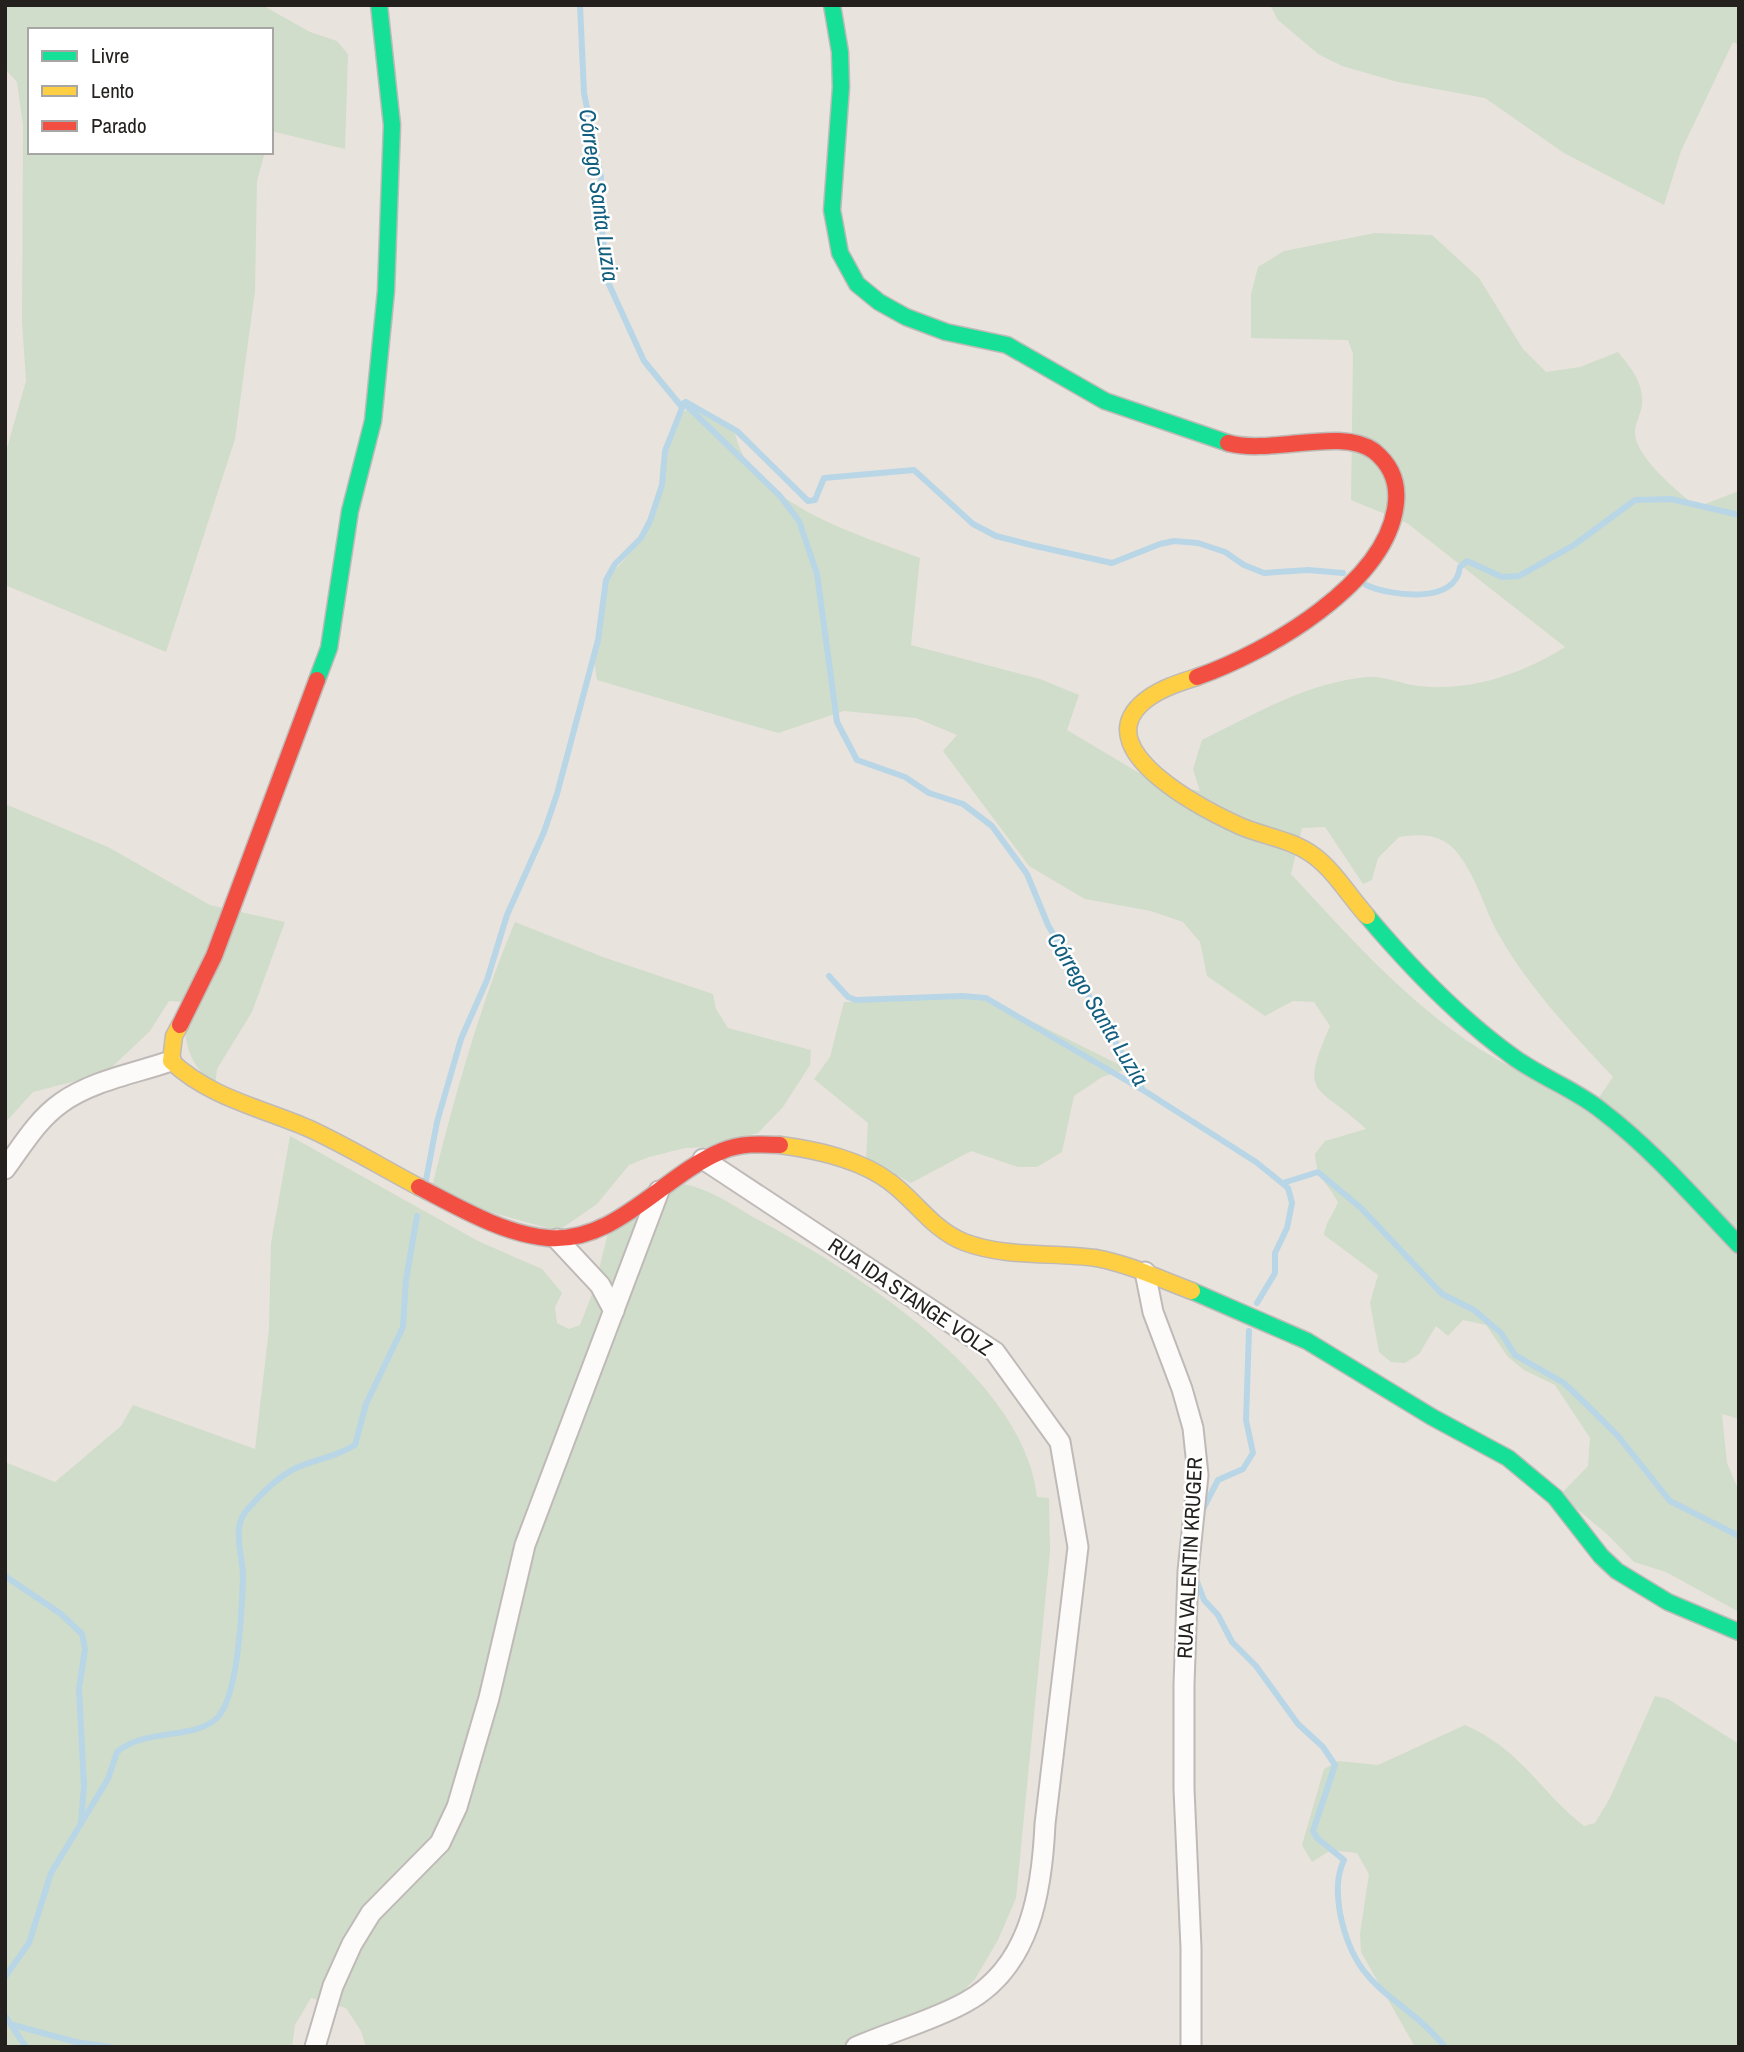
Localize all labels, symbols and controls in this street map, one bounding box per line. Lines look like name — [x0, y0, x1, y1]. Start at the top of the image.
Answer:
legend — [28, 28, 273, 154]
text: Livre — [91, 41, 129, 70]
text: Lento — [91, 76, 134, 105]
water label: Córrego Santa Luzia — [572, 107, 627, 283]
text: Parado — [91, 111, 147, 140]
water label: Córrego Santa Luzia — [1040, 926, 1157, 1091]
street label: RUA IDA STANGE VOLZ — [823, 1231, 998, 1363]
street label: RUA VALENTIN KRUGER — [1170, 1457, 1209, 1659]

